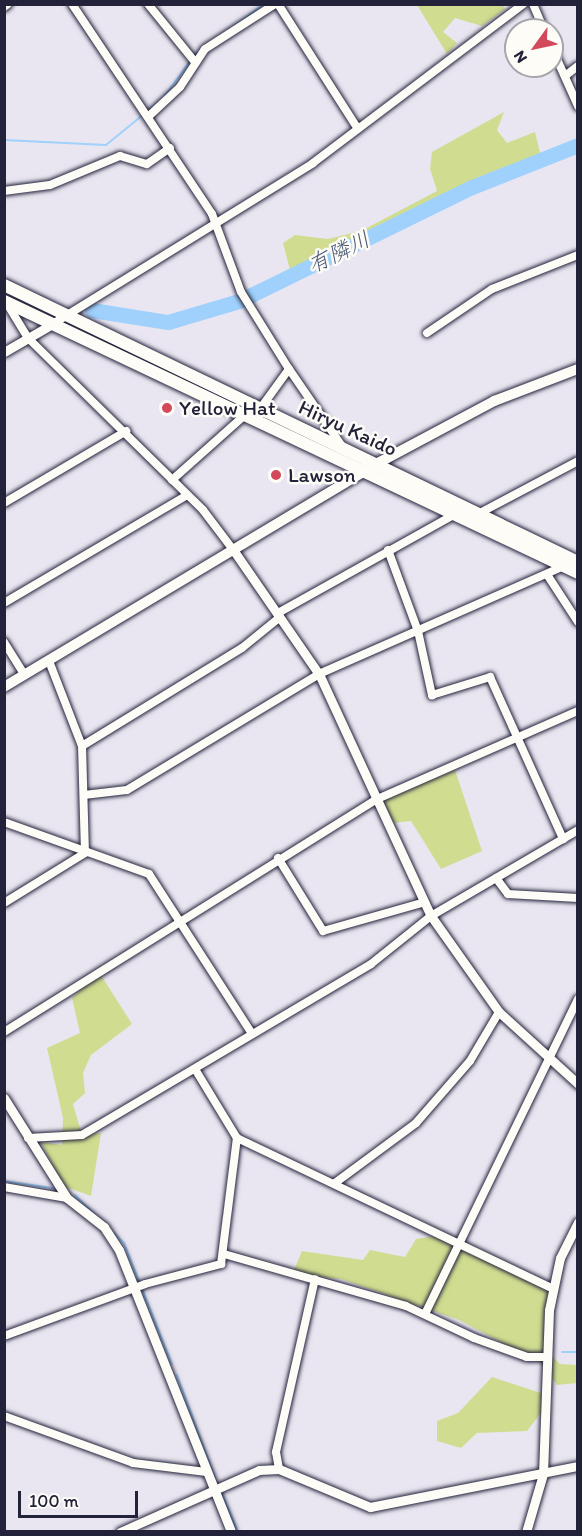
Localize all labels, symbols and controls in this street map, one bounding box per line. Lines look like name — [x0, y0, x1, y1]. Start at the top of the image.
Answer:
north arrow — [504, 18, 564, 78]
text: N — [509, 47, 531, 67]
water label: 有隣川 — [304, 226, 374, 278]
street label: Hiryu Kaido — [295, 394, 401, 462]
place label: Yellow Hat — [179, 395, 276, 421]
marker: Yellow Hat — [160, 401, 174, 415]
place label: Lawson — [288, 462, 356, 488]
marker: Lawson — [269, 468, 283, 482]
scale bar — [21, 1479, 141, 1517]
text: 100 m — [29, 1490, 79, 1512]

